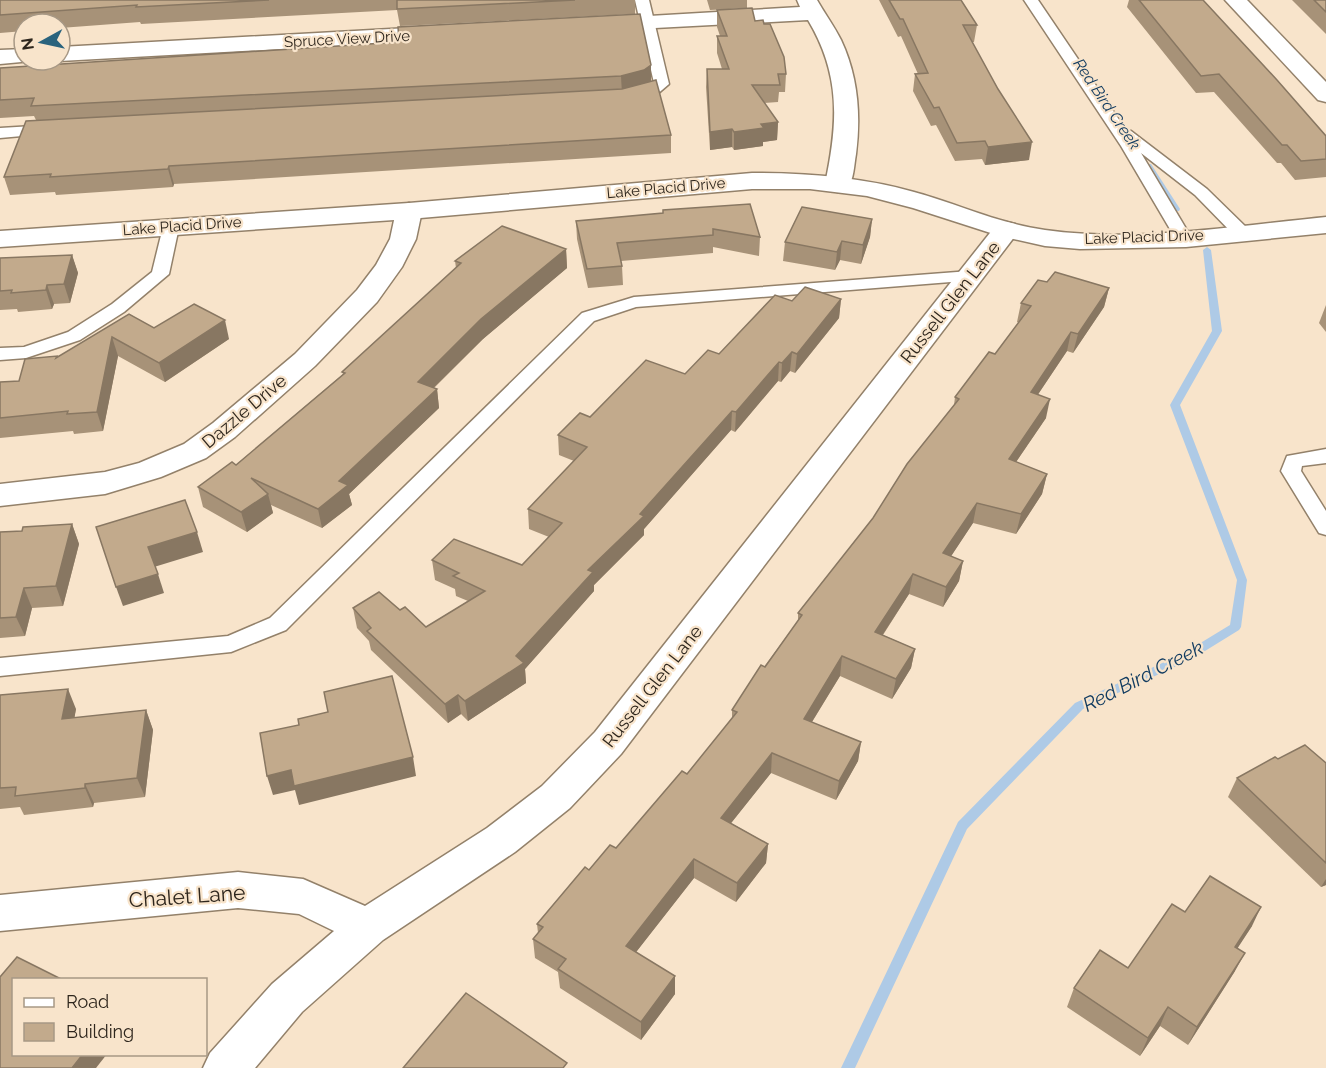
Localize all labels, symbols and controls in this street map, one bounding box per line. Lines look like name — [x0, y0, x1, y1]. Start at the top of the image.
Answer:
north arrow — [12, 12, 72, 72]
street label: Spruce View Drive — [283, 27, 411, 51]
text: N — [17, 37, 38, 51]
water label: Red Bird Creek — [1070, 55, 1145, 154]
street label: Lake Placid Drive — [606, 174, 726, 202]
street label: Lake Placid Drive — [122, 213, 242, 239]
street label: Lake Placid Drive — [1084, 226, 1204, 248]
street label: Russell Glen Lane — [896, 237, 1004, 367]
street label: Dazzle Drive — [198, 369, 291, 452]
street label: Russell Glen Lane — [598, 621, 706, 751]
water label: Red Bird Creek — [1079, 635, 1208, 717]
street label: Chalet Lane — [128, 879, 246, 913]
legend — [12, 978, 207, 1056]
text: Road — [66, 991, 109, 1012]
text: Building — [66, 1021, 134, 1042]

